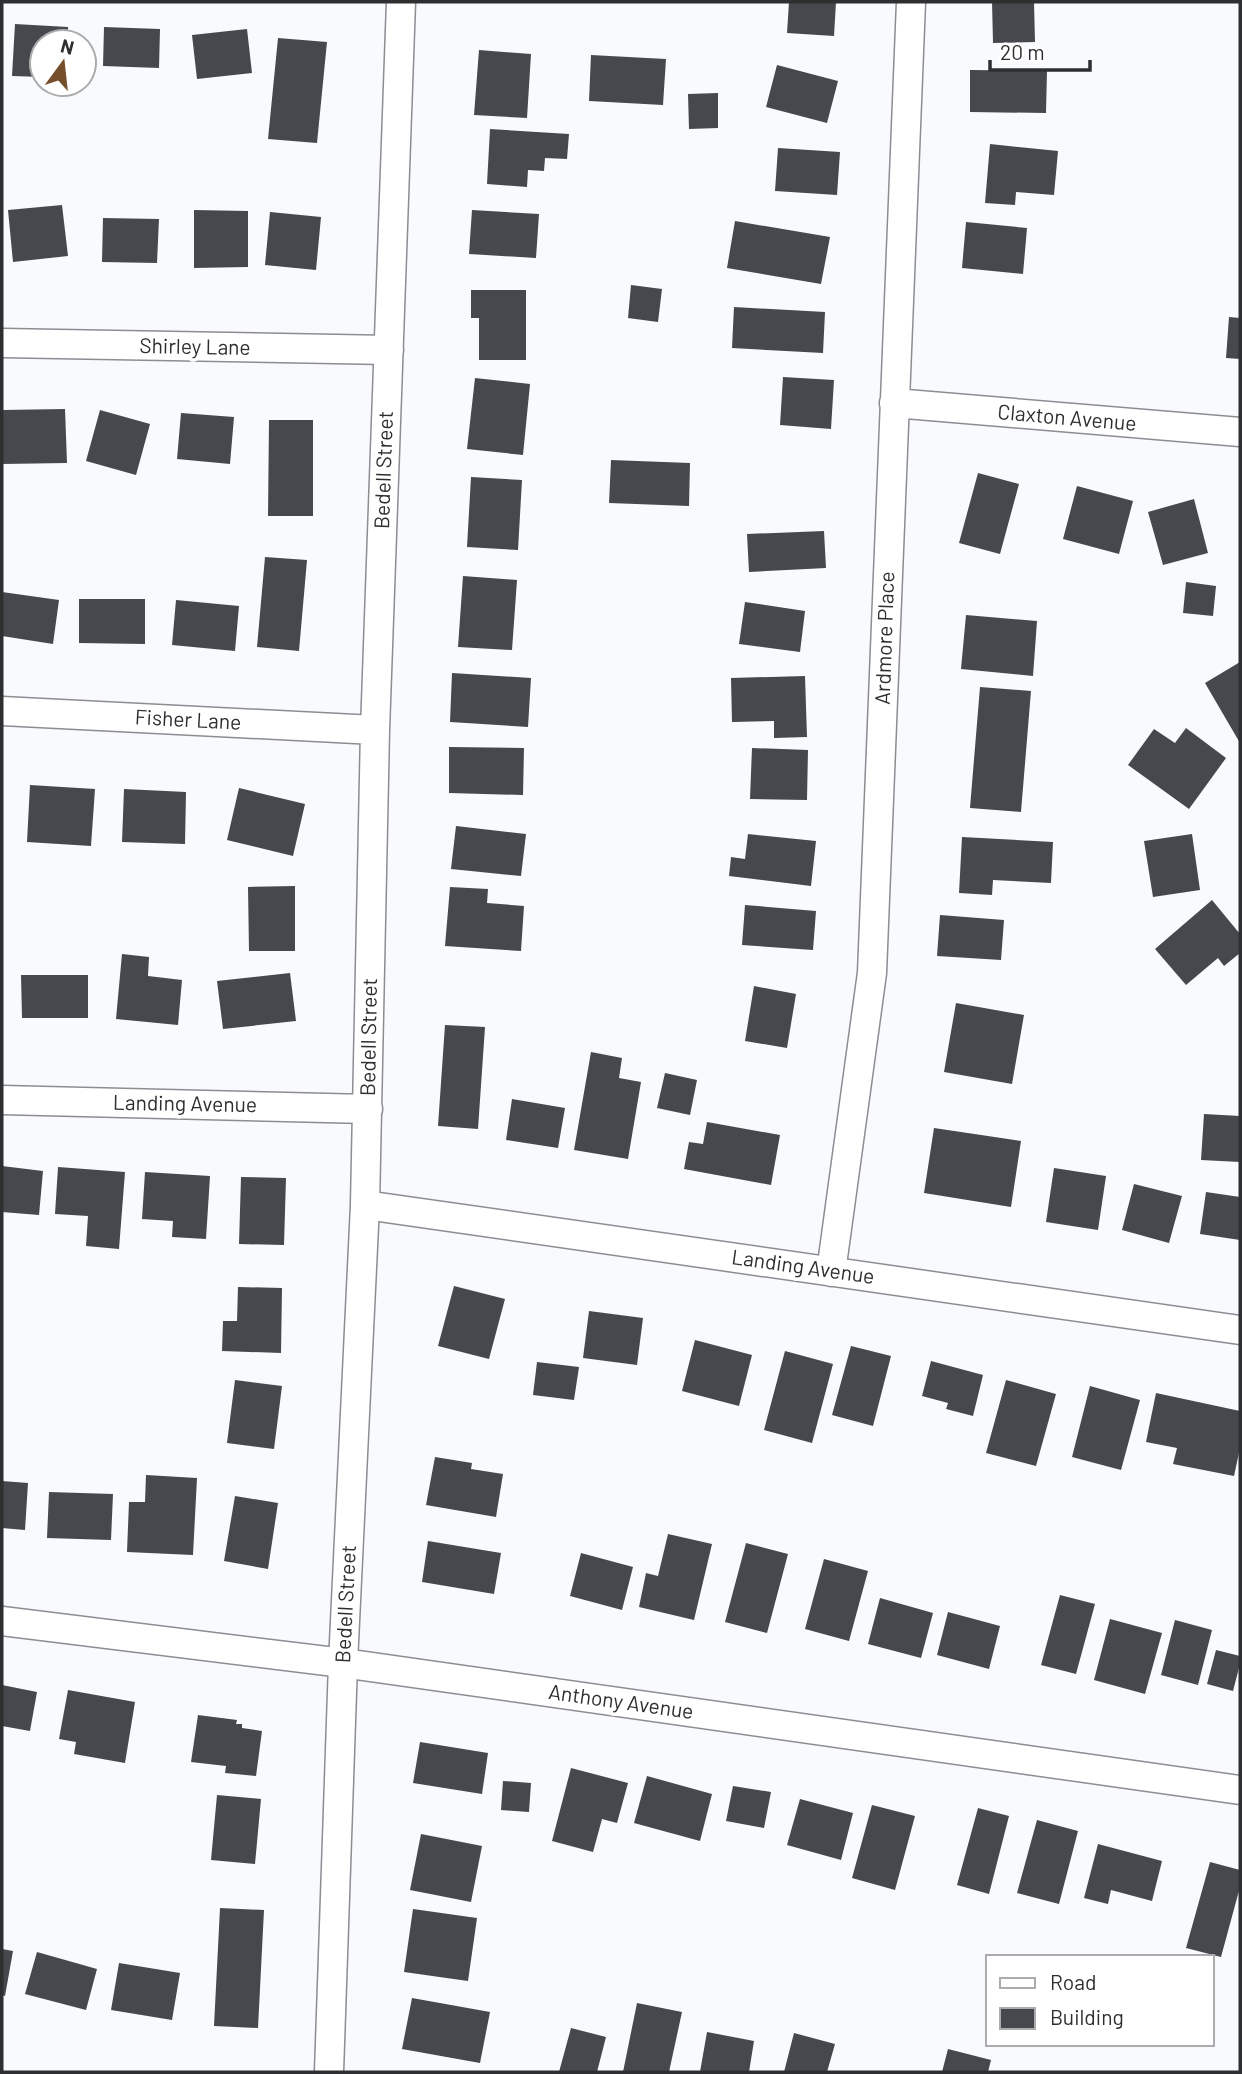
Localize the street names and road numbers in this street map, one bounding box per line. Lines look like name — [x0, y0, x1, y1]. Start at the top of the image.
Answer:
street label: Shirley Lane — [139, 332, 251, 359]
street label: Claxton Avenue — [997, 398, 1138, 435]
street label: Bedell Street — [368, 410, 397, 529]
street label: Ardmore Place — [869, 571, 898, 705]
street label: Fisher Lane — [134, 703, 242, 734]
street label: Bedell Street — [354, 978, 381, 1096]
street label: Landing Avenue — [113, 1089, 257, 1116]
street label: Landing Avenue — [730, 1243, 876, 1288]
street label: Bedell Street — [329, 1544, 360, 1664]
street label: Anthony Avenue — [547, 1678, 695, 1723]

